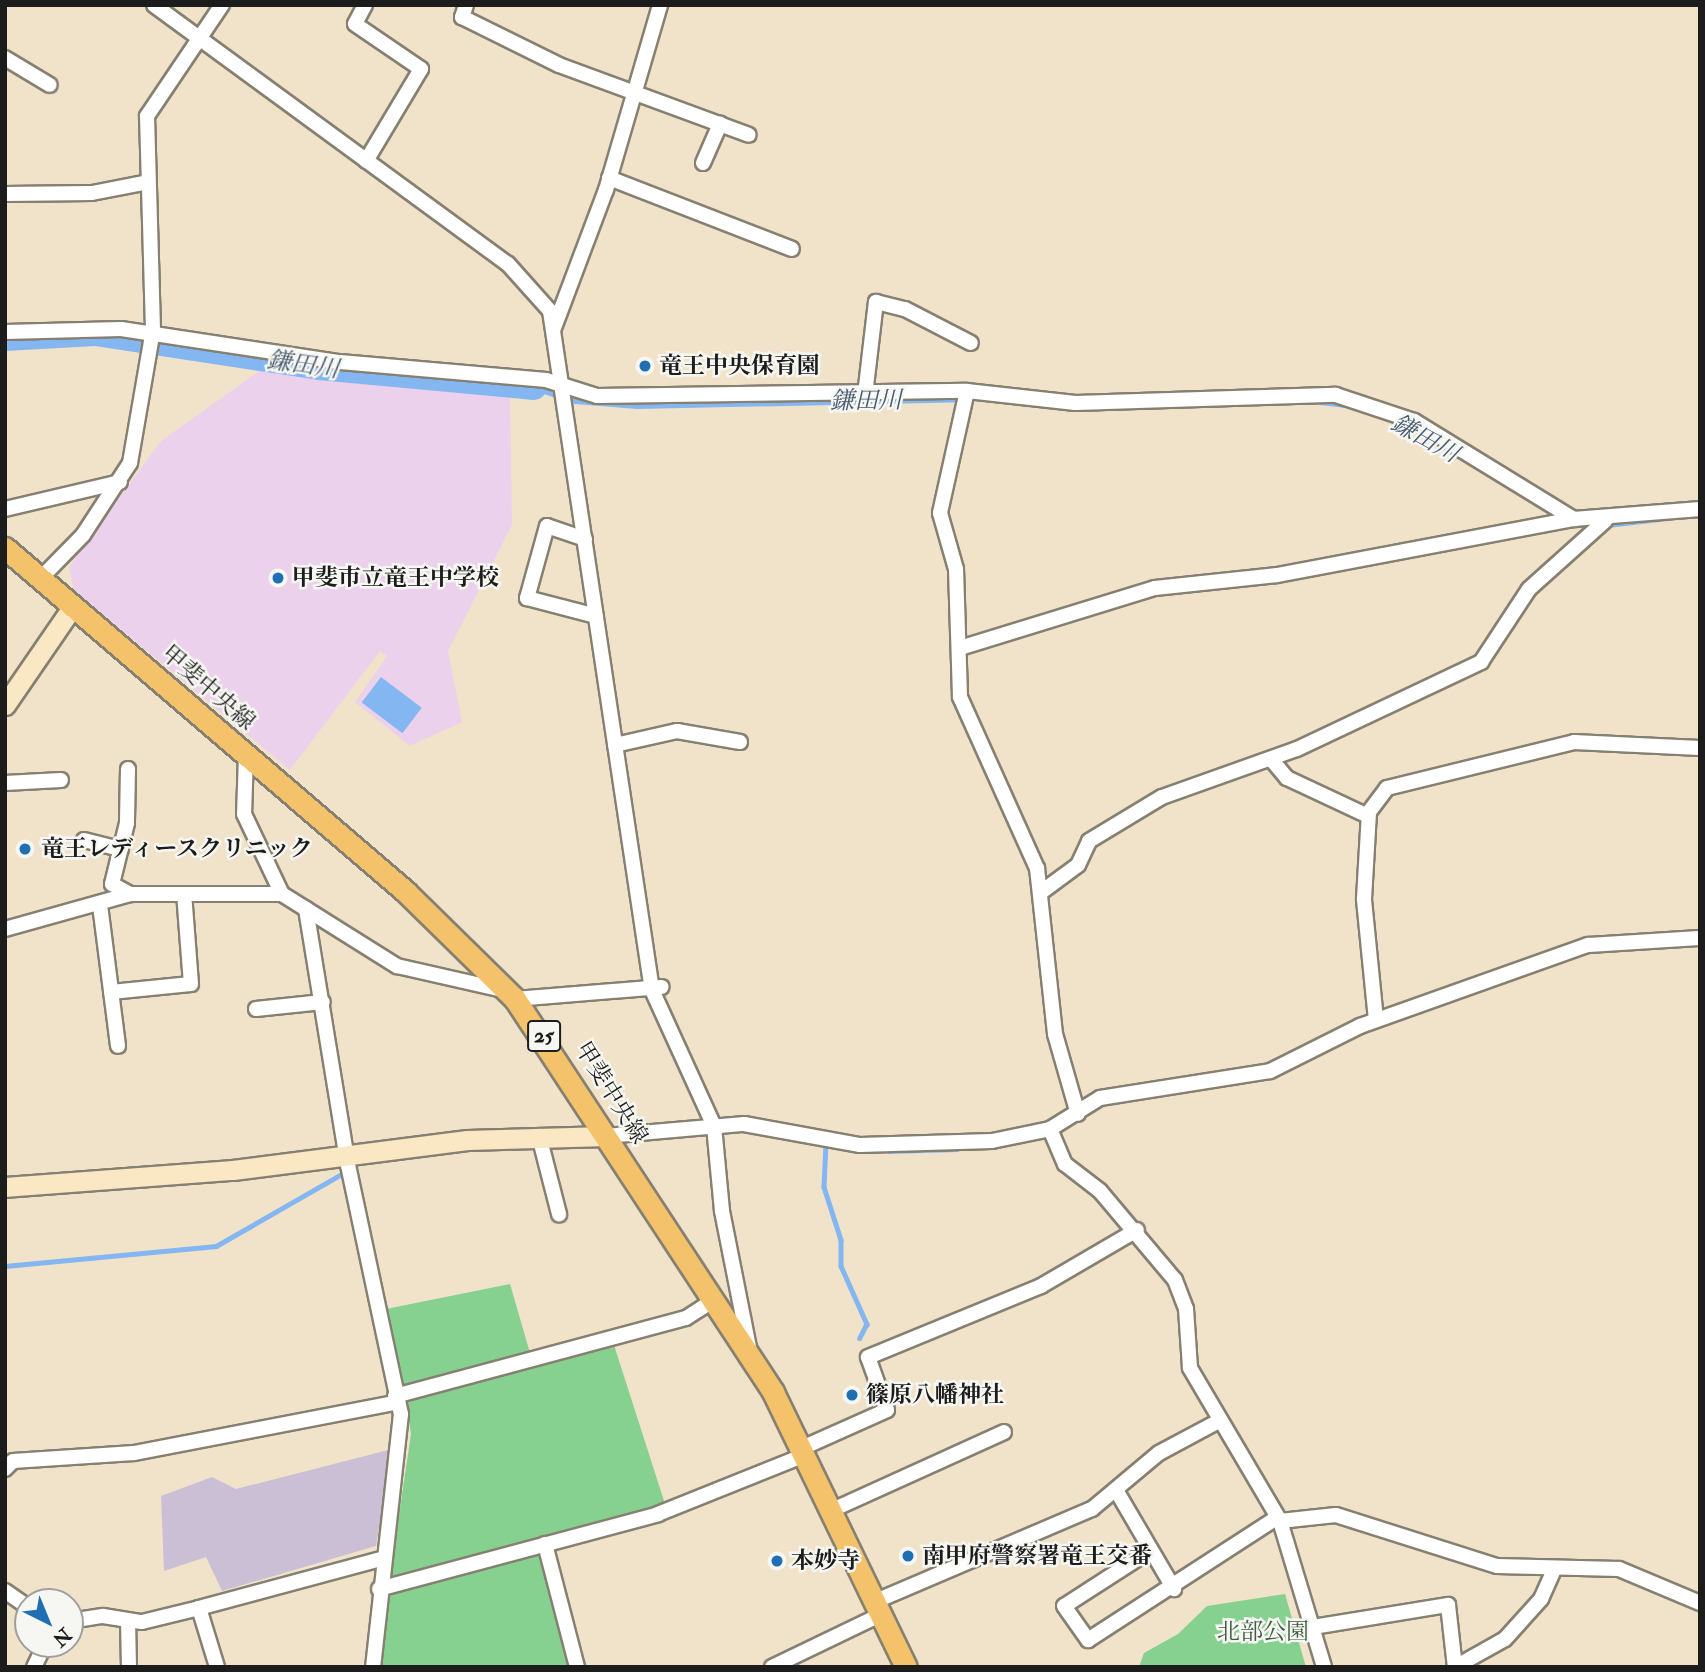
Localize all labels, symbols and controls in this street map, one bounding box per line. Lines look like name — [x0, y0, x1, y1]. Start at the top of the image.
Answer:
water label: 鎌田川 — [265, 346, 341, 384]
place label: 竜王中央保育園 — [659, 352, 820, 380]
marker: 竜王中央保育園 — [637, 358, 653, 374]
water label: 鎌田川 — [830, 386, 902, 416]
water label: 鎌田川 — [1387, 409, 1463, 469]
place label: 甲斐市立竜王中学校 — [292, 564, 499, 592]
marker: 甲斐市立竜王中学校 — [270, 570, 286, 586]
street label: 甲斐中央線 — [156, 640, 260, 736]
place label: 竜王レディースクリニック — [41, 835, 317, 863]
marker: 竜王レディースクリニック — [15, 839, 35, 859]
road number: 25 — [526, 1018, 562, 1054]
street label: 甲斐中央線 — [569, 1037, 653, 1149]
place label: 篠原八幡神社 — [866, 1381, 1004, 1409]
marker: 篠原八幡神社 — [844, 1387, 860, 1403]
place label: 南甲府警察署竜王交番 — [922, 1542, 1152, 1570]
place label: 本妙寺 — [791, 1547, 860, 1575]
marker: 南甲府警察署竜王交番 — [900, 1548, 916, 1564]
marker: 本妙寺 — [769, 1553, 785, 1569]
north arrow — [14, 1588, 84, 1658]
park label: 北部公園 — [1217, 1618, 1309, 1646]
text: N — [48, 1622, 76, 1651]

